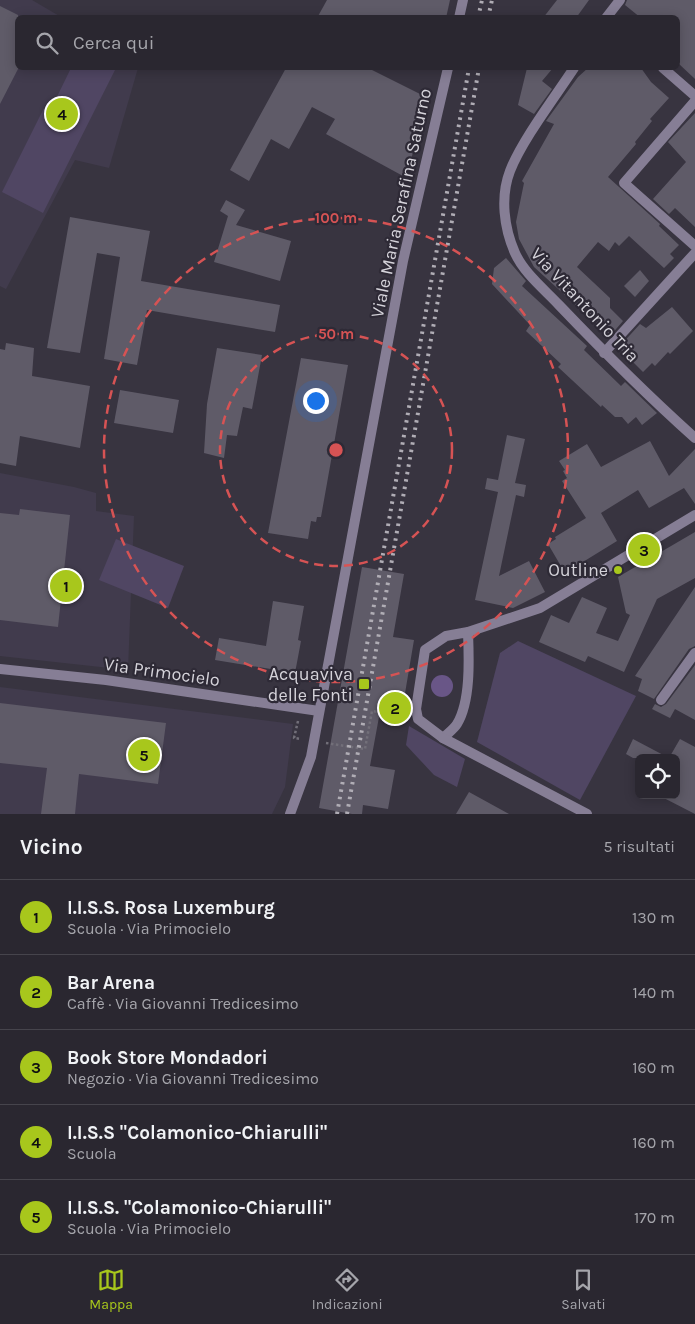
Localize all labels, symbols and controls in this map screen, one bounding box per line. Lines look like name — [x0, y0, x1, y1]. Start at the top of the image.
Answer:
search box — [15, 15, 680, 70]
icon: search — [33, 29, 61, 57]
text: Cerca qui — [73, 32, 154, 54]
street label: Viale Maria Serafina Saturno — [366, 86, 436, 320]
pin: 4 — [46, 95, 78, 133]
text: 100 m — [315, 209, 357, 227]
street label: Via Vitantonio Tria — [526, 243, 644, 367]
text: 50 m — [318, 325, 354, 343]
your location — [303, 388, 329, 414]
centre of rings — [327, 441, 345, 459]
pin: 3 — [628, 531, 660, 569]
place label: Outline — [548, 559, 608, 581]
marker: Outline — [612, 564, 624, 576]
pin: 1 — [50, 567, 82, 605]
street label: Via Primocielo — [103, 653, 221, 691]
place label: Acquaviva delle Fonti — [268, 663, 353, 706]
marker: Acquaviva delle Fonti — [357, 677, 371, 691]
pin: 2 — [379, 689, 411, 727]
pin: 5 — [128, 736, 160, 774]
map controls — [635, 754, 680, 799]
button: locate — [635, 754, 680, 799]
text: Vicino — [20, 835, 83, 859]
text: 5 risultati — [603, 837, 675, 856]
text: I.I.S.S. Rosa Luxemburg — [67, 897, 275, 919]
text: 1 — [33, 908, 39, 927]
text: 130 m — [632, 908, 675, 927]
text: Scuola · Via Primocielo — [67, 919, 231, 938]
text: Bar Arena — [67, 972, 155, 994]
text: 2 — [31, 983, 41, 1002]
text: 140 m — [633, 983, 675, 1002]
text: Caffè · Via Giovanni Tredicesimo — [67, 994, 299, 1013]
text: Book Store Mondadori — [67, 1047, 268, 1069]
text: 3 — [31, 1058, 41, 1077]
text: 160 m — [632, 1058, 675, 1077]
text: Negozio · Via Giovanni Tredicesimo — [67, 1069, 319, 1088]
text: I.I.S.S "Colamonico-Chiarulli" — [67, 1122, 327, 1144]
text: 4 — [31, 1133, 41, 1152]
text: 160 m — [632, 1133, 675, 1152]
text: Scuola — [67, 1144, 117, 1163]
text: I.I.S.S. "Colamonico-Chiarulli" — [67, 1197, 331, 1219]
text: 5 — [31, 1208, 41, 1227]
text: 170 m — [634, 1208, 675, 1227]
text: Scuola · Via Primocielo — [67, 1219, 231, 1238]
tab: Mappa — [89, 1266, 133, 1313]
tab: Indicazioni — [312, 1266, 383, 1313]
tab: Salvati — [561, 1266, 606, 1313]

